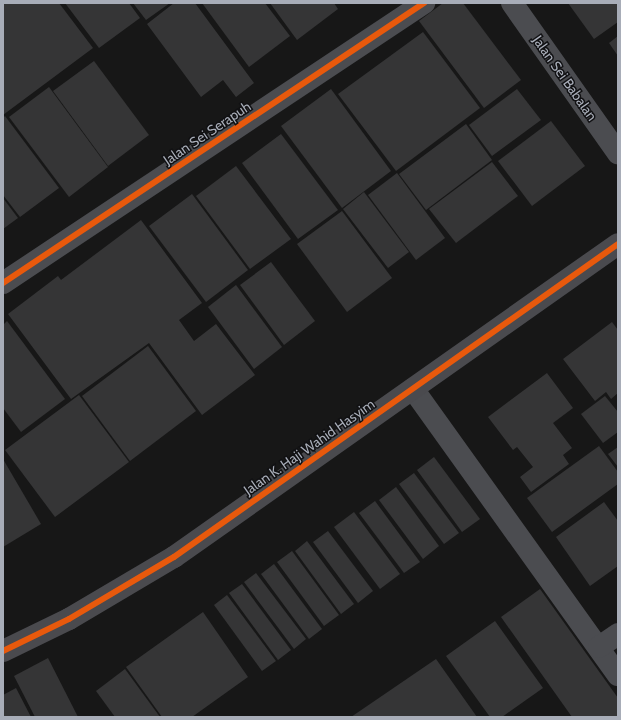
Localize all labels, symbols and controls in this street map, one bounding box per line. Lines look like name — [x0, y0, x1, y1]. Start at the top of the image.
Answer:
street label: Jalan Sei Babalan — [529, 32, 601, 124]
street label: Jalan Sei Serapuh — [160, 98, 254, 168]
street label: Jalan K. Haji Wahid Hasyim — [240, 395, 378, 499]

